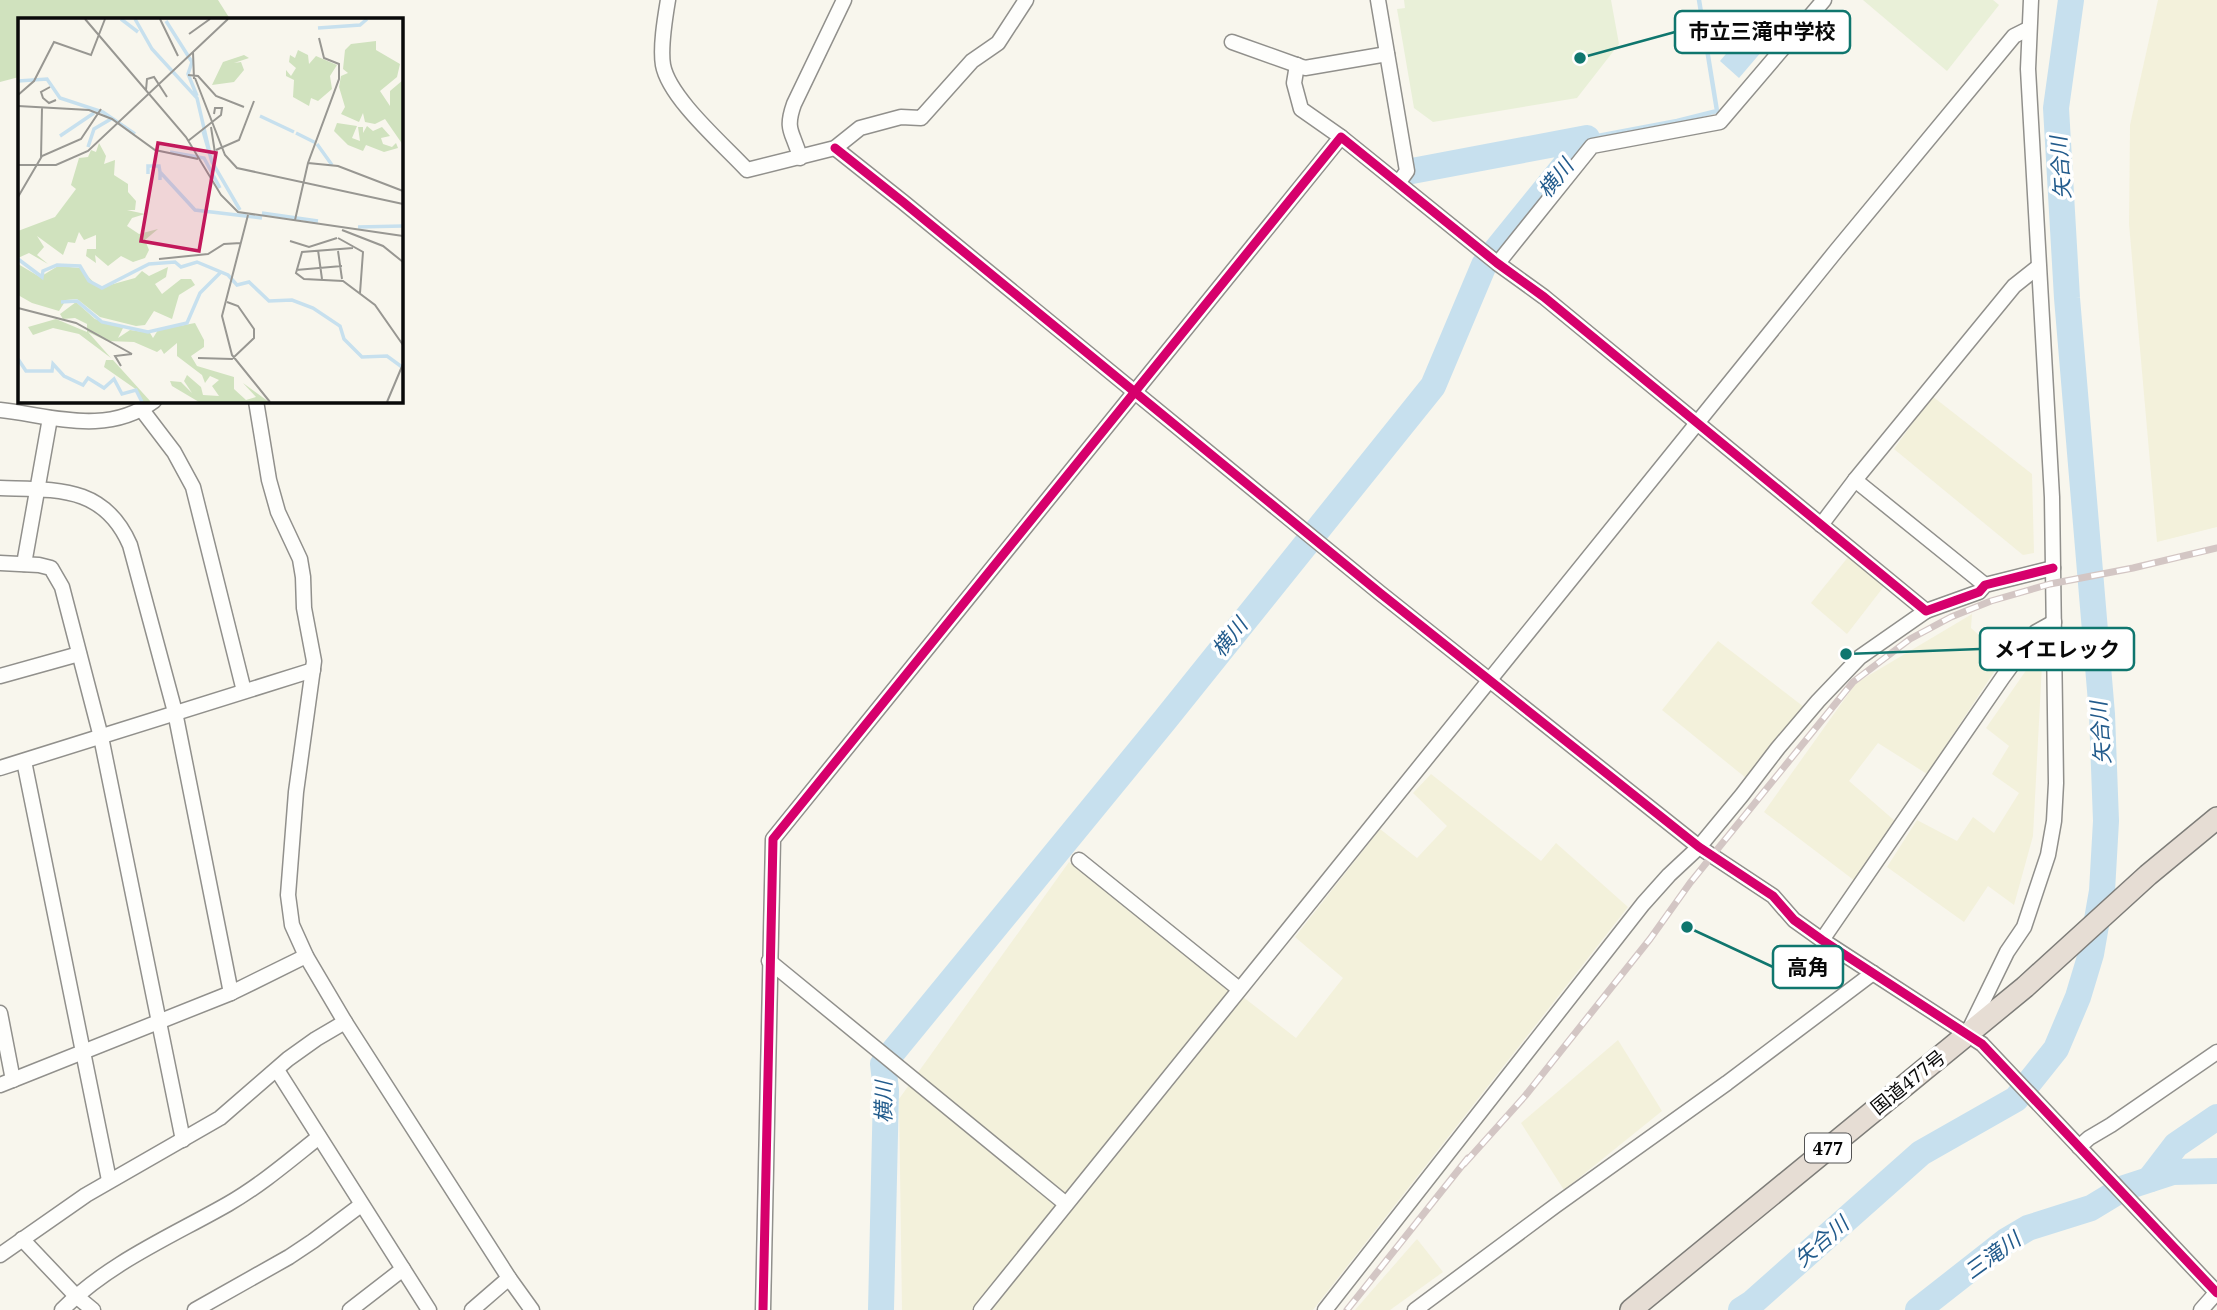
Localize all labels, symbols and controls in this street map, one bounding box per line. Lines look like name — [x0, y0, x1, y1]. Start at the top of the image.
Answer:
callout: 市立三滝中学校 — [1675, 11, 1850, 53]
text: 市立三滝中学校 — [1689, 17, 1836, 45]
inset map — [18, 18, 402, 402]
water label: 矢合川 — [2044, 134, 2076, 200]
water label: 横川 — [1531, 151, 1580, 203]
water label: 横川 — [1205, 610, 1254, 662]
callout: メイエレック — [1980, 628, 2134, 670]
text: メイエレック — [1994, 635, 2120, 663]
water label: 矢合川 — [2084, 699, 2116, 765]
callout: 高角 — [1773, 946, 1843, 988]
text: 高角 — [1787, 953, 1829, 981]
street label: 国道477号 — [1865, 1044, 1951, 1120]
water label: 横川 — [869, 1079, 897, 1123]
road number: 477 — [1805, 1134, 1851, 1162]
water label: 矢合川 — [1788, 1208, 1855, 1272]
water label: 三滝川 — [1958, 1224, 2027, 1285]

